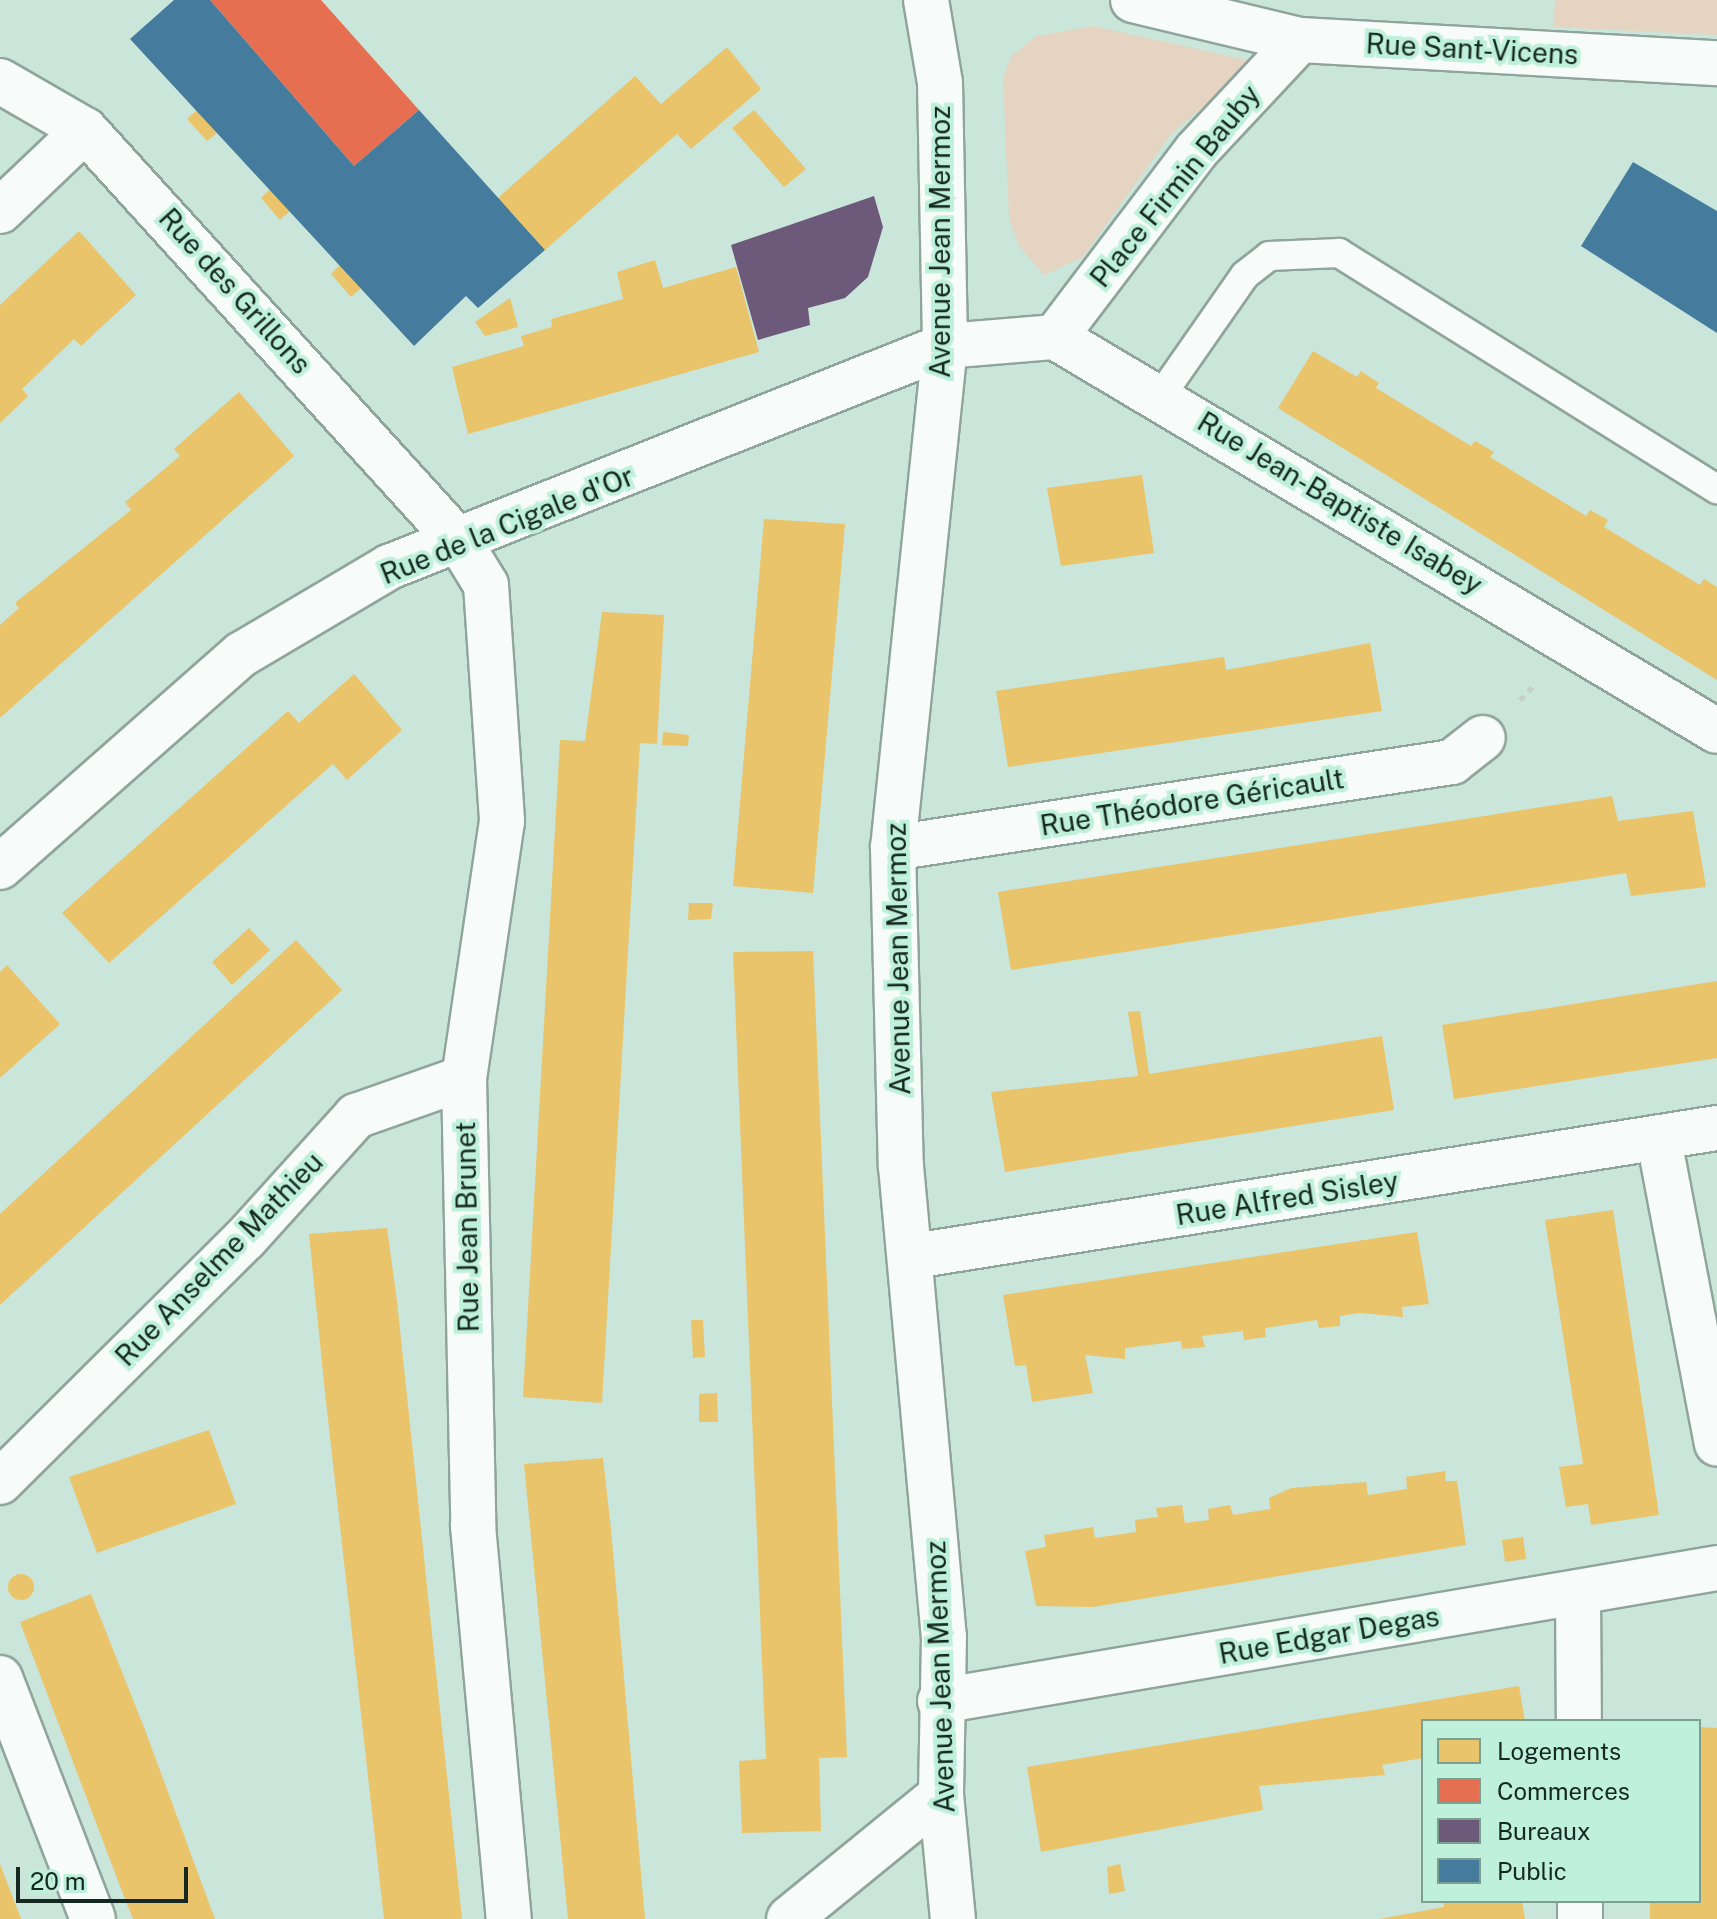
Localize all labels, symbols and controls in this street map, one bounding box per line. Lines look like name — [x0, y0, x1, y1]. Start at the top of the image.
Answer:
street label: Rue Sant-Vicens — [1365, 27, 1579, 71]
street label: Place Firmin Bauby — [1083, 78, 1267, 294]
street label: Avenue Jean Mermoz — [923, 106, 957, 378]
street label: Rue des Grillons — [152, 201, 318, 381]
street label: Rue Jean-Baptiste Isabey — [1191, 405, 1489, 601]
street label: Rue de la Cigale d'Or — [375, 459, 639, 591]
street label: Rue Théodore Géricault — [1037, 761, 1347, 843]
street label: Avenue Jean Mermoz — [879, 822, 917, 1096]
street label: Rue Jean Brunet — [448, 1121, 486, 1333]
street label: Rue Anselme Mathieu — [108, 1145, 330, 1373]
street label: Rue Alfred Sisley — [1173, 1164, 1401, 1232]
street label: Avenue Jean Mermoz — [918, 1540, 962, 1814]
street label: Rue Edgar Degas — [1216, 1599, 1442, 1671]
legend — [1421, 1719, 1701, 1903]
text: Logements — [1497, 1737, 1621, 1765]
text: Commerces — [1497, 1777, 1630, 1805]
text: Bureaux — [1497, 1817, 1591, 1845]
scale bar — [20, 1851, 192, 1901]
text: Public — [1497, 1857, 1567, 1885]
text: 20 m — [30, 1867, 86, 1895]

